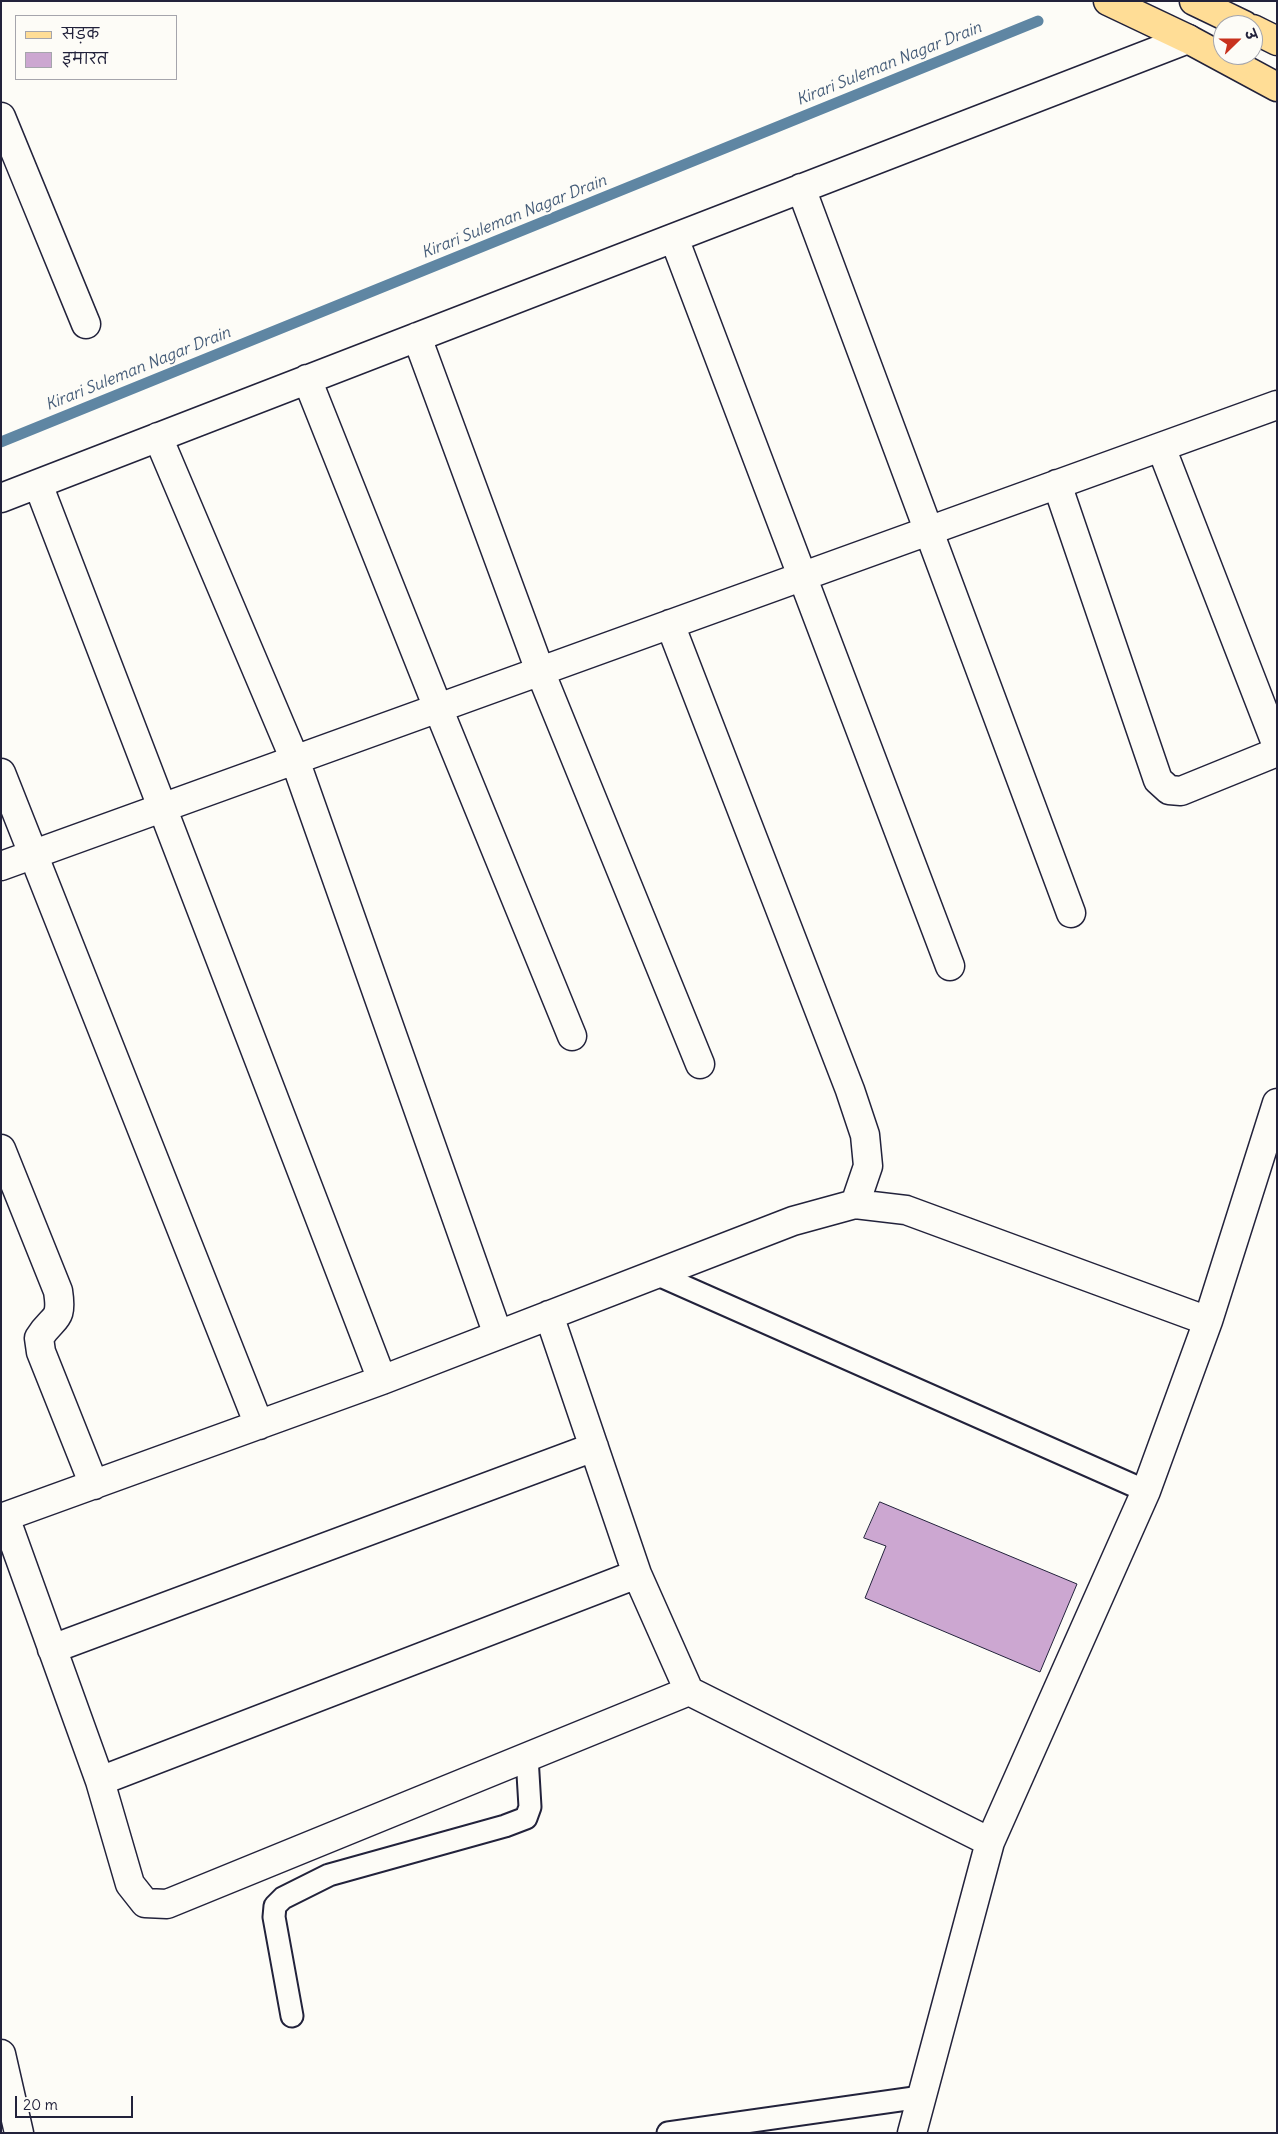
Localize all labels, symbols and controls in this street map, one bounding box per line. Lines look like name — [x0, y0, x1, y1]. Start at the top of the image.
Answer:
legend — [15, 15, 178, 80]
north arrow — [1213, 15, 1263, 65]
water label: Kirari Suleman Nagar Drain — [794, 18, 984, 110]
text: सड़क — [62, 24, 99, 43]
text: उ — [1241, 27, 1261, 42]
text: इमारत — [62, 49, 108, 68]
water label: Kirari Suleman Nagar Drain — [419, 171, 609, 263]
water label: Kirari Suleman Nagar Drain — [43, 323, 233, 415]
scale bar — [18, 2086, 135, 2118]
text: 20 m — [23, 2095, 58, 2114]

